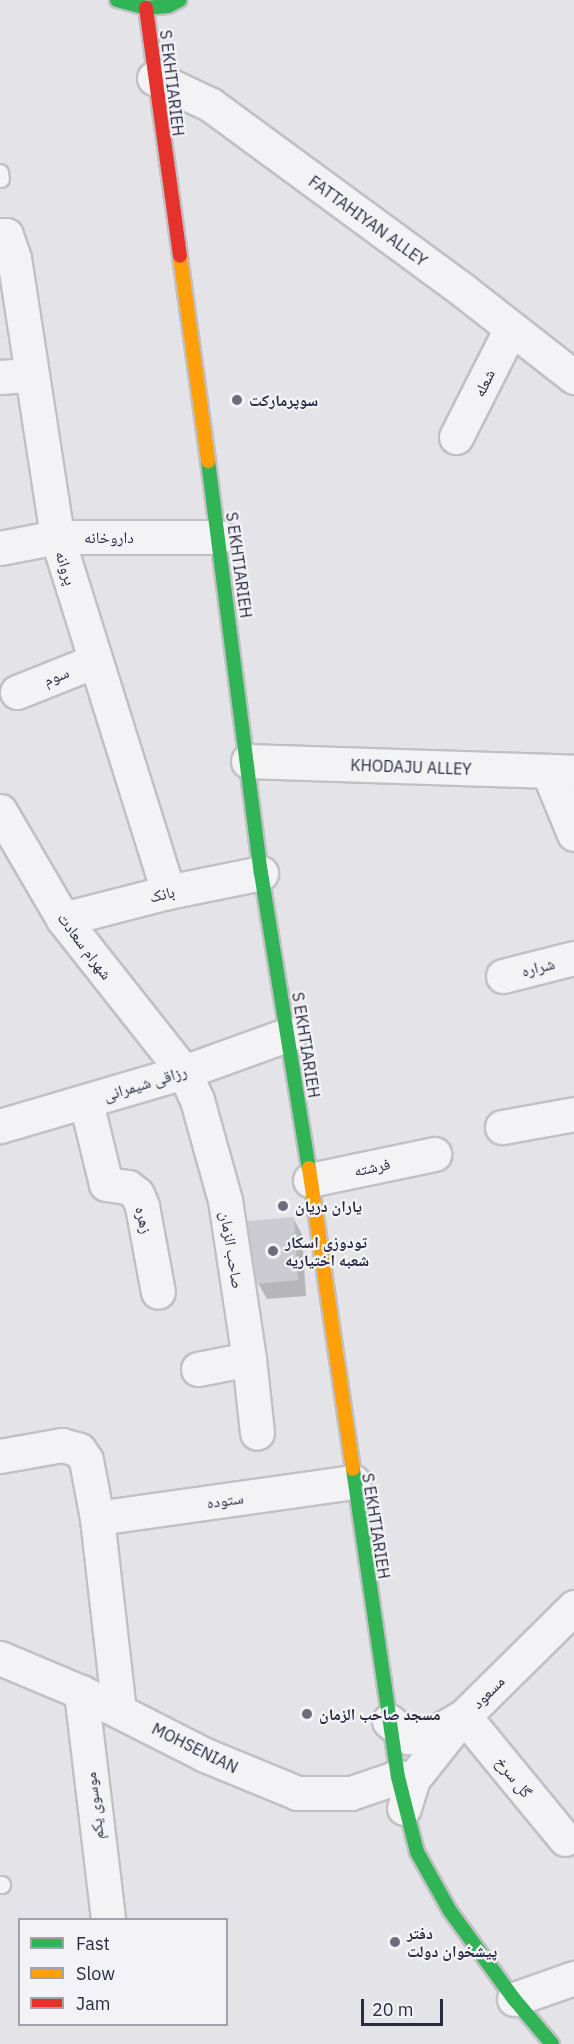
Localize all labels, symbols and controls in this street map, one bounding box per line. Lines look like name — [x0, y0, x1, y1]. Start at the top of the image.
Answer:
street label: S EKHTIARIEH — [156, 29, 188, 137]
street label: FATTAHIYAN ALLEY — [305, 172, 431, 270]
street label: شعله — [469, 366, 499, 400]
place label: سوپرمارکت — [249, 390, 318, 410]
marker: سوپرمارکت — [230, 393, 244, 407]
street label: S EKHTIARIEH — [222, 511, 256, 619]
street label: داروخانه — [84, 527, 134, 547]
street label: پروانه — [52, 549, 80, 587]
street label: سوم — [40, 662, 72, 690]
street label: KHODAJU ALLEY — [350, 755, 472, 779]
street label: بانک — [148, 882, 176, 906]
street label: شهرام سعادت — [54, 909, 116, 983]
street label: شراره — [519, 954, 557, 980]
street label: S EKHTIARIEH — [288, 991, 324, 1099]
street label: رزاقی شیمرانی — [101, 1061, 189, 1105]
street label: فرشته — [352, 1154, 392, 1180]
place label: یاران دریان — [295, 1196, 362, 1216]
marker: یاران دریان — [276, 1199, 290, 1213]
street label: زهره — [132, 1205, 156, 1235]
street label: صاحب الزمان — [216, 1210, 248, 1290]
place label: تودوزی اسکار شعبه اختیاریه — [285, 1232, 369, 1270]
marker: تودوزی اسکار شعبه اختیاریه — [266, 1244, 280, 1258]
street label: S EKHTIARIEH — [358, 1472, 394, 1580]
street label: ستوده — [205, 1488, 245, 1512]
street label: مسعود — [468, 1672, 508, 1712]
place label: مسجد صاحب الزمان — [319, 1704, 441, 1724]
marker: مسجد صاحب الزمان — [300, 1707, 314, 1721]
street label: MOHSENIAN — [149, 1719, 241, 1777]
street label: گل سرخ — [492, 1753, 536, 1801]
street label: موسوی یکم — [80, 1771, 108, 1841]
legend — [18, 1918, 228, 2026]
place label: دفتر پیشخوان دولت — [407, 1923, 497, 1961]
text: Fast — [76, 1932, 110, 1955]
marker: دفتر پیشخوان دولت — [388, 1935, 402, 1949]
text: Slow — [76, 1962, 115, 1985]
scale bar — [364, 1987, 446, 2025]
text: Jam — [76, 1992, 111, 2015]
text: 20 m — [372, 1998, 414, 2021]

